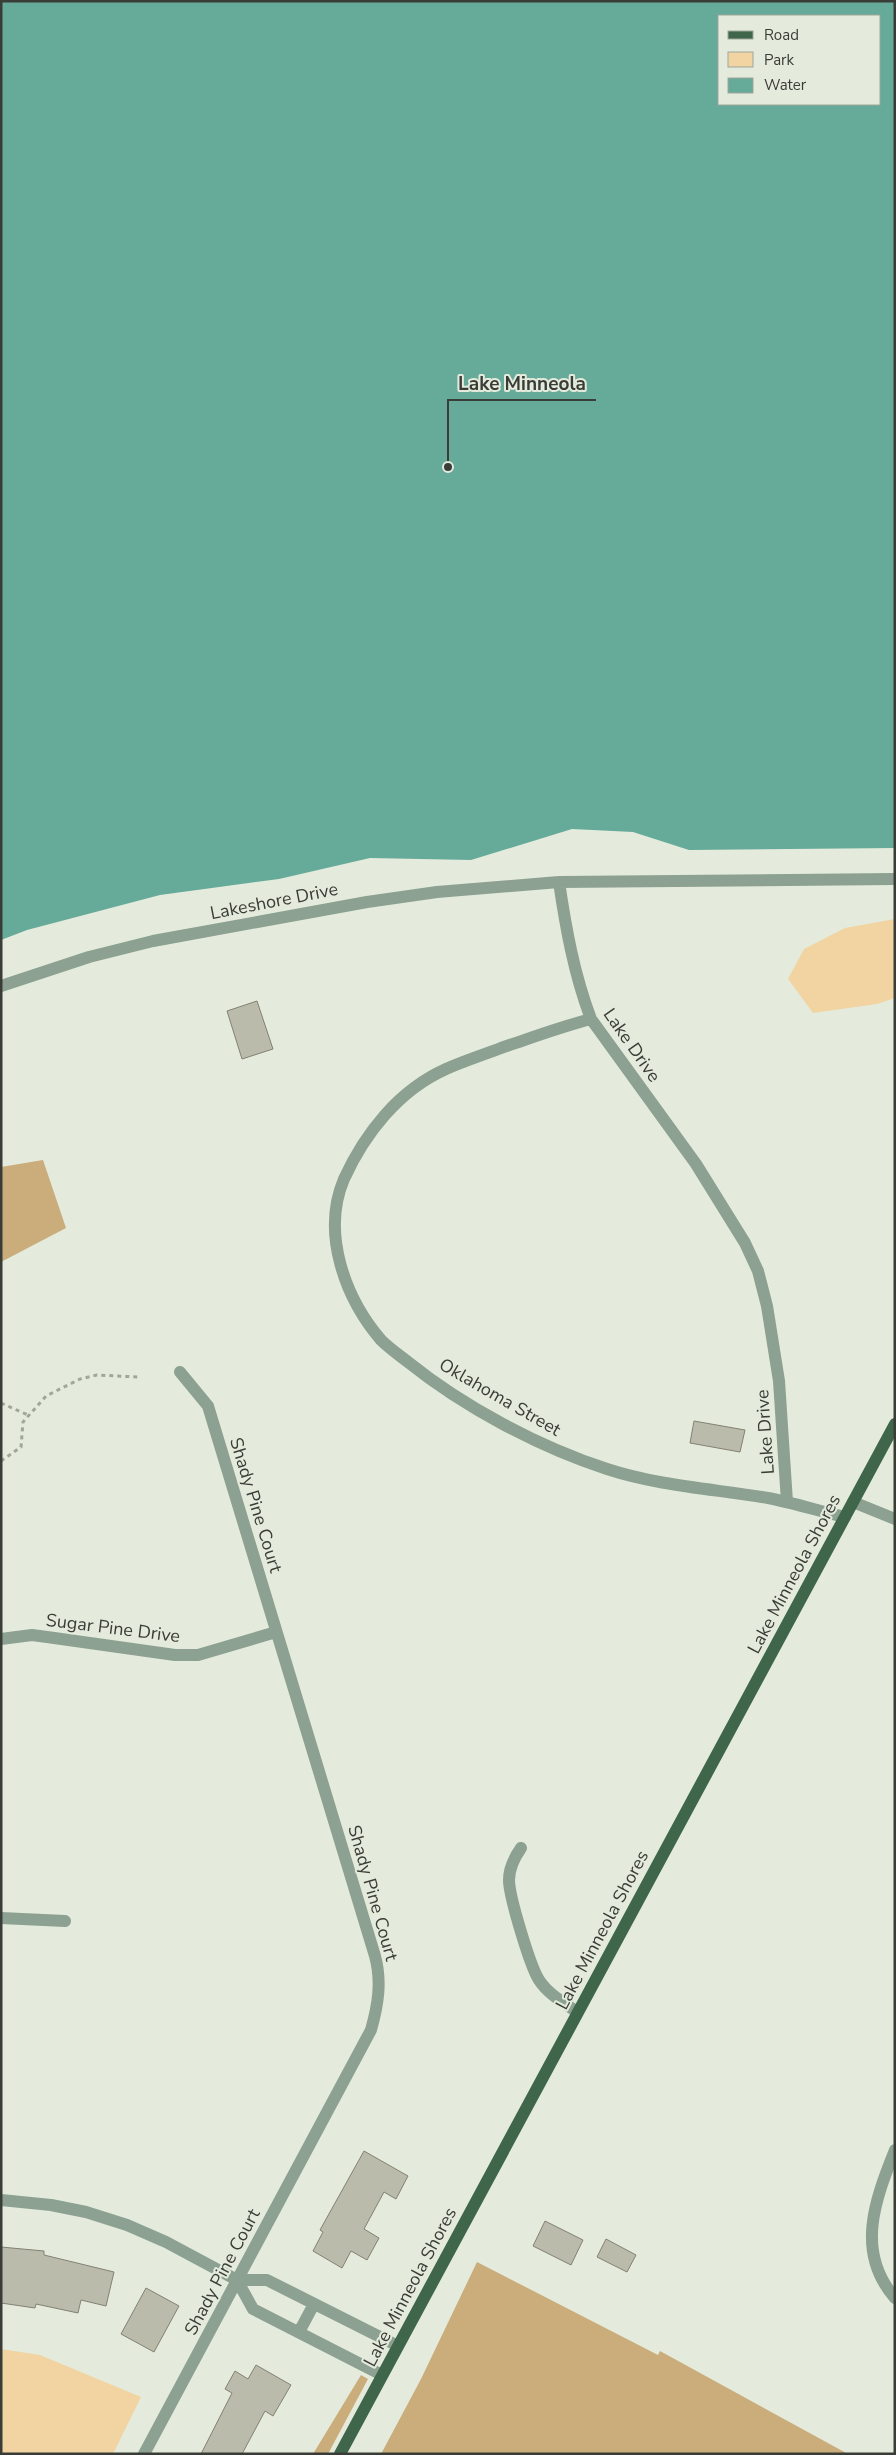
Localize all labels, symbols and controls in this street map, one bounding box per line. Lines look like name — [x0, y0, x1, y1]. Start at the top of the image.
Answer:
legend — [718, 15, 881, 105]
text: Road — [764, 25, 799, 45]
text: Park — [764, 50, 794, 70]
text: Water — [764, 75, 807, 95]
callout: Lake Minneola — [448, 366, 596, 400]
text: Lake Minneola — [458, 371, 586, 397]
street label: Lakeshore Drive — [208, 877, 340, 925]
street label: Lake Drive — [598, 1003, 666, 1087]
street label: Oklahoma Street — [435, 1352, 566, 1442]
street label: Lake Drive — [750, 1389, 780, 1475]
street label: Shady Pine Court — [224, 1435, 288, 1576]
street label: Lake Minneola Shores — [742, 1490, 846, 1658]
street label: Sugar Pine Drive — [45, 1608, 181, 1648]
street label: Shady Pine Court — [342, 1822, 404, 1964]
street label: Lake Minneola Shores — [550, 1846, 654, 2014]
street label: Lake Minneola Shores — [358, 2203, 462, 2371]
street label: Shady Pine Court — [179, 2204, 266, 2339]

